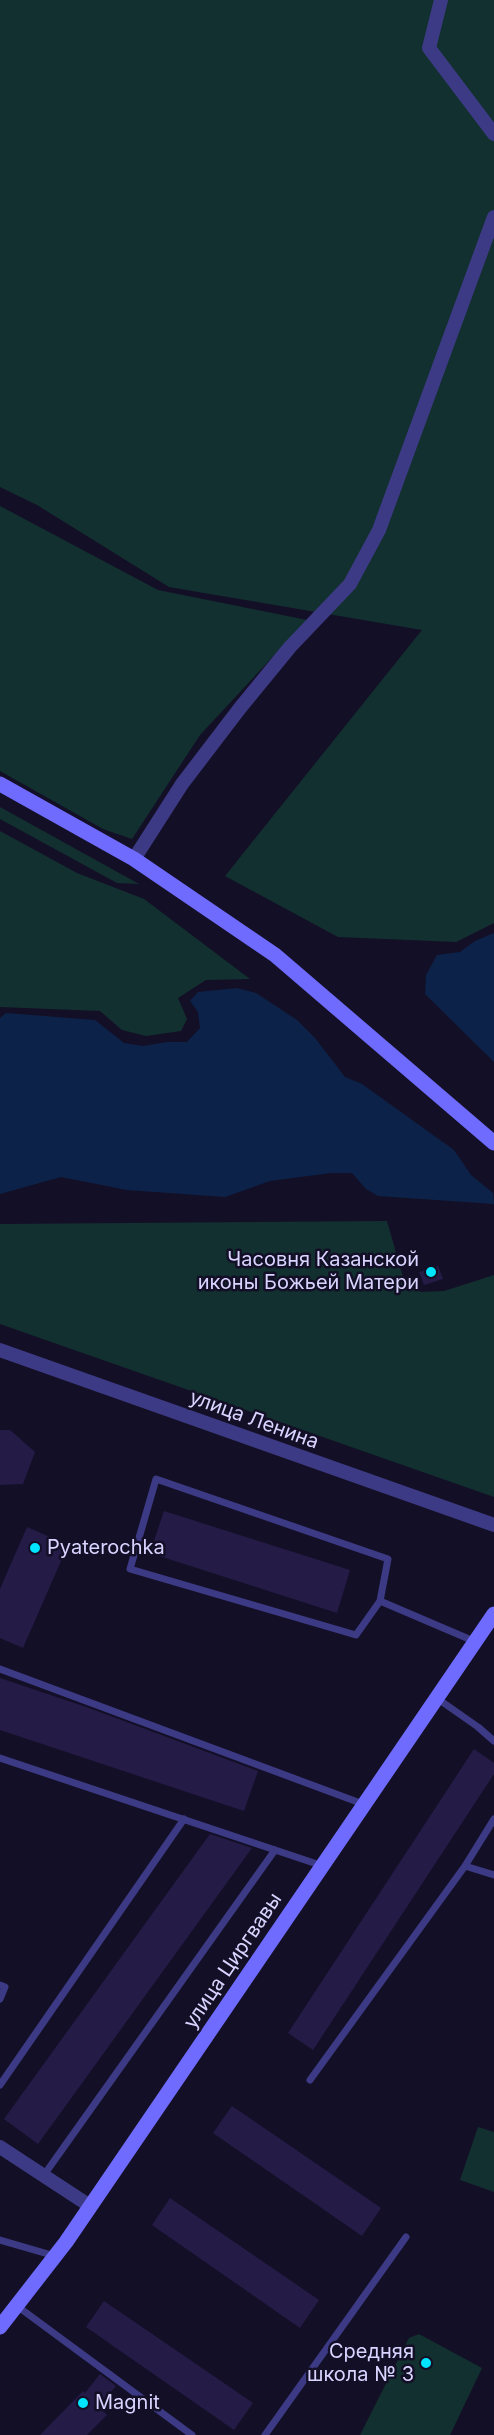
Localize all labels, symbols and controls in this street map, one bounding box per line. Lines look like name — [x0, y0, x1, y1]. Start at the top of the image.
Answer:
place label: Часовня Казанской иконы Божьей Матери — [198, 1248, 419, 1295]
marker: Часовня Казанской иконы Божьей Матери — [424, 1265, 438, 1279]
street label: улица Ленина — [186, 1386, 322, 1454]
place label: Pyaterochka — [47, 1536, 165, 1560]
marker: Pyaterochka — [28, 1541, 42, 1555]
street label: улица Циргвавы — [179, 1889, 287, 2033]
place label: Средняя школа № 3 — [307, 2340, 414, 2387]
marker: Средняя школа № 3 — [419, 2356, 433, 2370]
place label: Magnit — [95, 2391, 160, 2415]
marker: Magnit — [76, 2396, 90, 2410]

